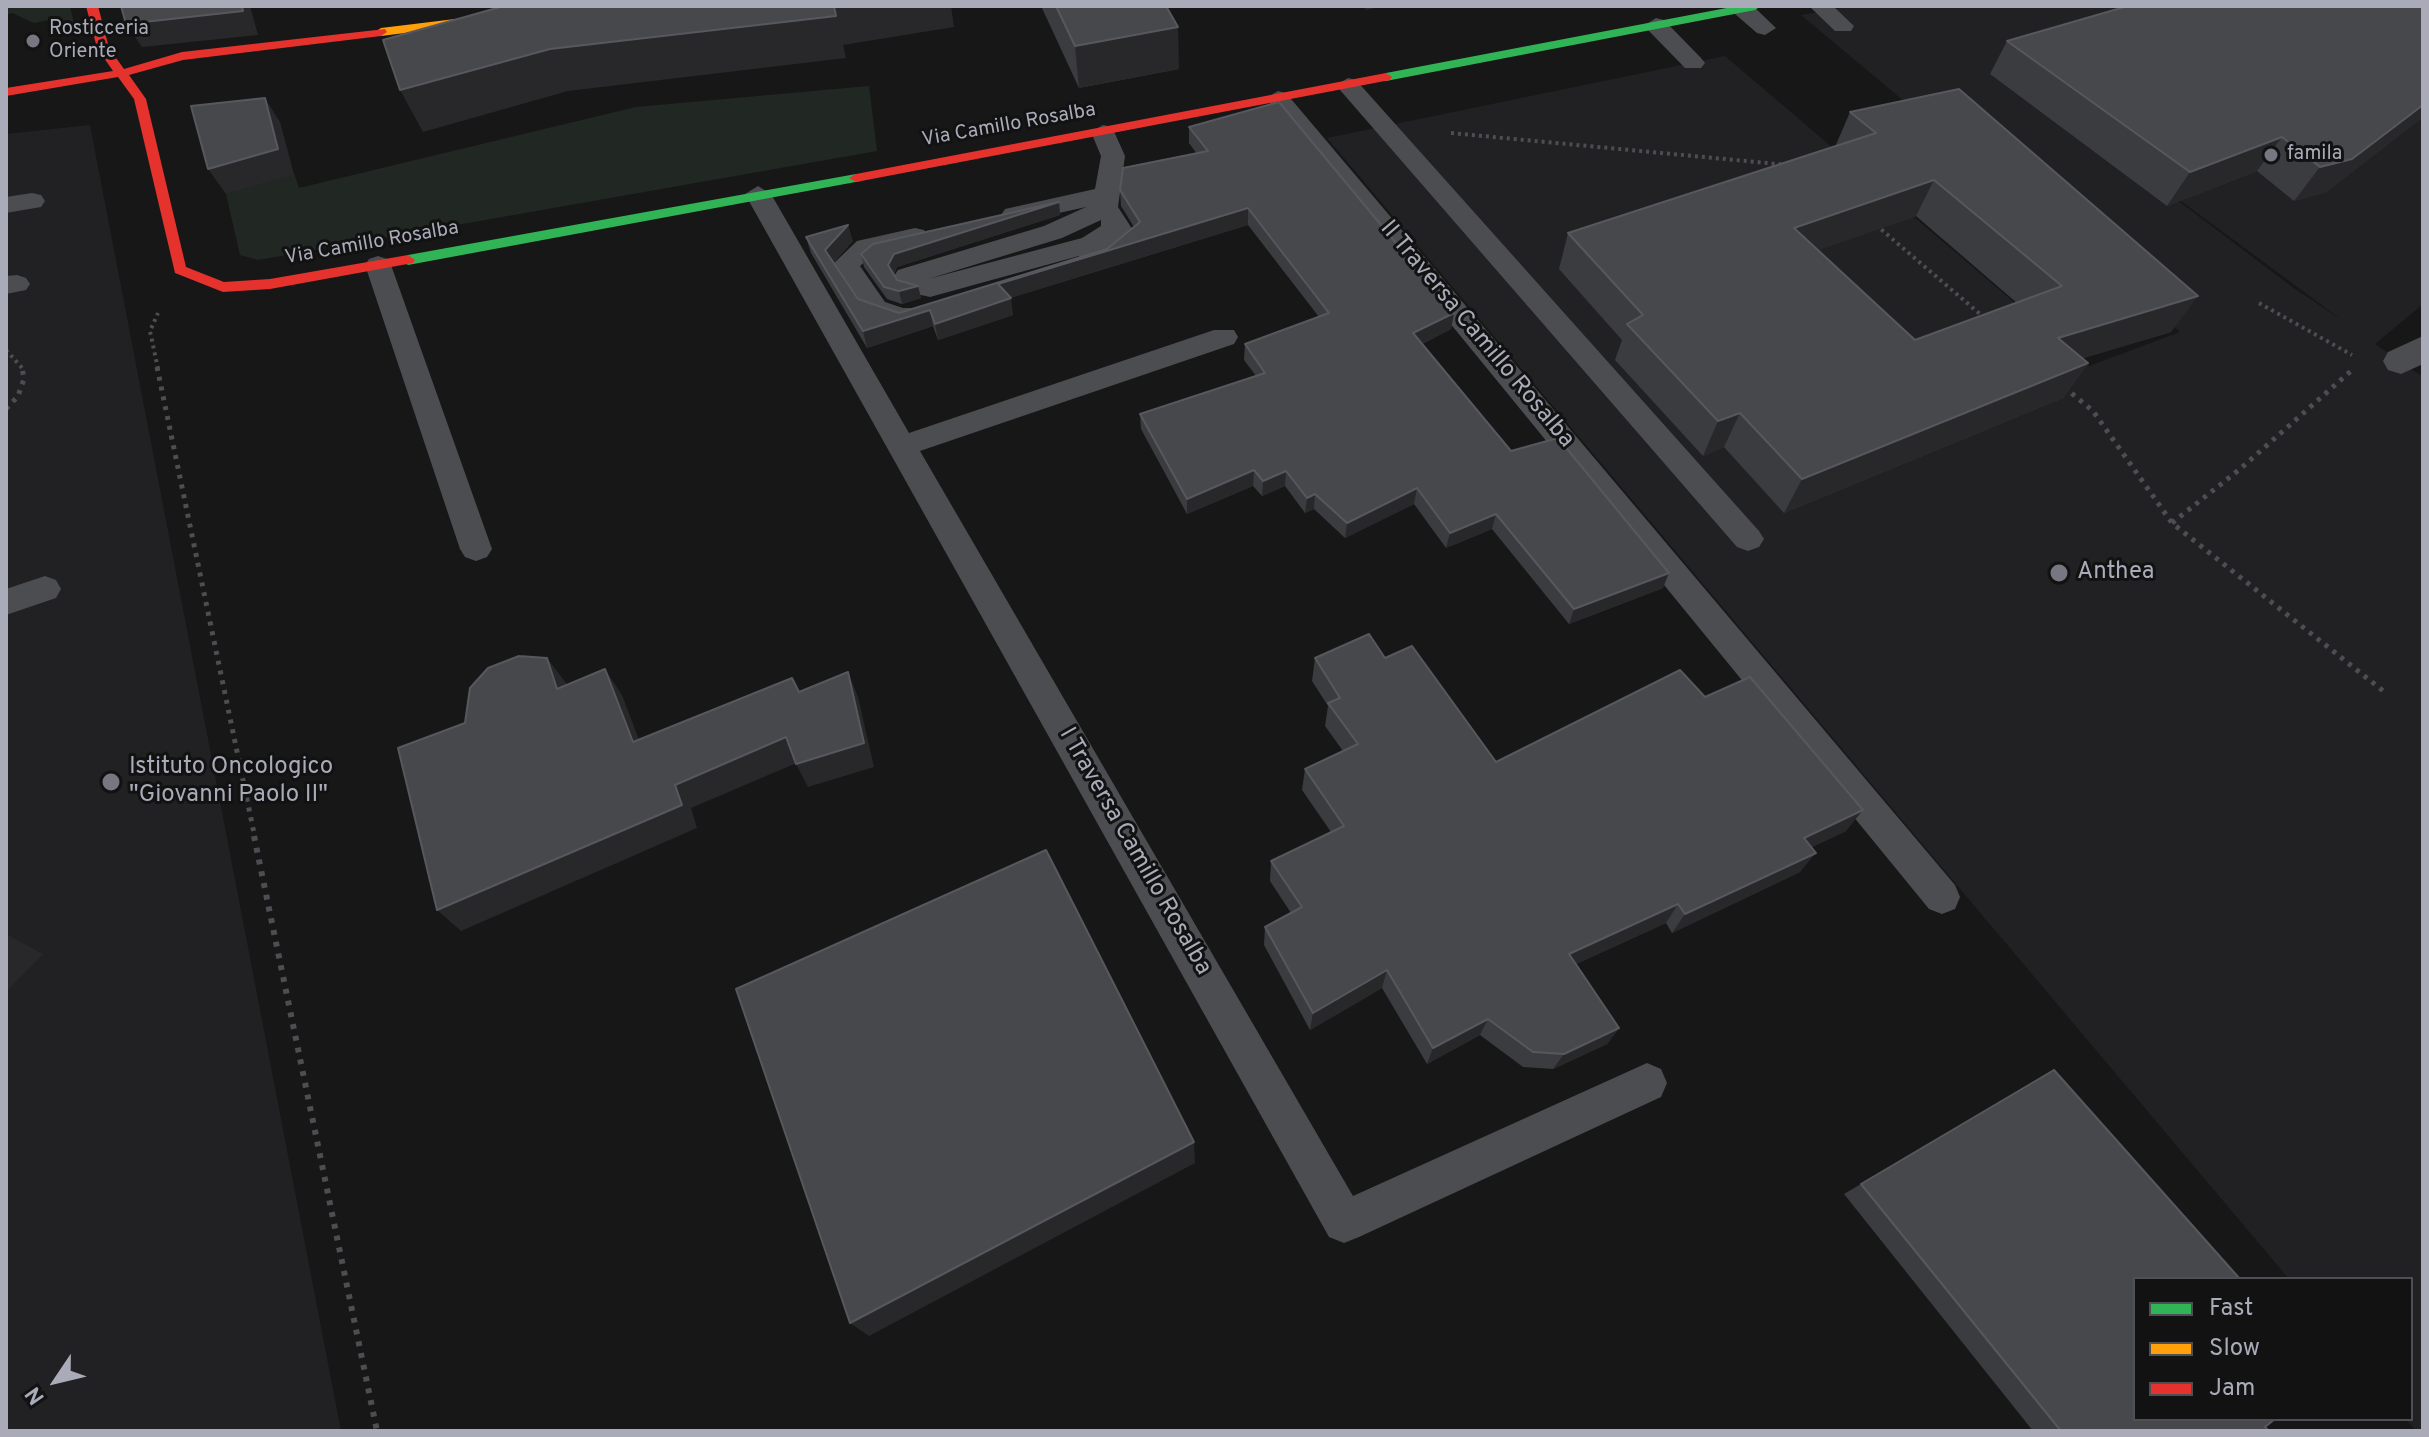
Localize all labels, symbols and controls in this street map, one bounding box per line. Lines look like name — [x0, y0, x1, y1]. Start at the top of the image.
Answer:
place label: Rosticceria Oriente — [49, 18, 149, 65]
marker: Rosticceria Oriente — [24, 32, 42, 50]
street label: Via Camillo Rosalba — [920, 99, 1098, 153]
place label: famila — [2287, 143, 2342, 167]
marker: famila — [2262, 146, 2280, 164]
street label: II Traversa Camillo Rosalba — [1373, 216, 1579, 454]
street label: Via Camillo Rosalba — [283, 217, 461, 271]
place label: Anthea — [2077, 559, 2154, 587]
marker: Anthea — [2048, 562, 2070, 584]
street label: I Traversa Camillo Rosalba — [1051, 723, 1217, 981]
place label: Istituto Oncologico "Giovanni Paolo II" — [129, 754, 333, 810]
marker: Istituto Oncologico "Giovanni Paolo II" — [100, 771, 122, 793]
legend — [2133, 1277, 2413, 1421]
text: Fast — [2209, 1294, 2253, 1324]
text: Slow — [2209, 1334, 2260, 1364]
north arrow — [16, 1341, 96, 1421]
text: Jam — [2209, 1374, 2255, 1404]
text: N — [20, 1381, 52, 1409]

